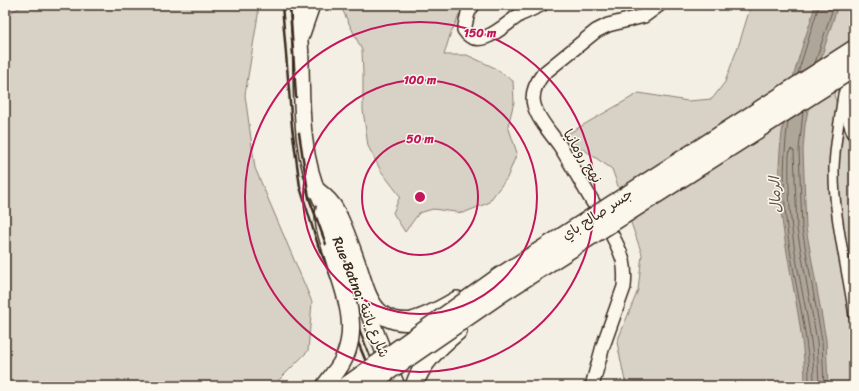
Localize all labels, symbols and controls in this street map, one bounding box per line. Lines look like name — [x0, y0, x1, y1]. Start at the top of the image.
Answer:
text: 150 m — [464, 22, 497, 44]
text: 100 m — [404, 69, 437, 91]
street label: نهج رومانيا — [556, 124, 609, 188]
text: 50 m — [406, 128, 434, 150]
water label: الرمال — [761, 174, 789, 214]
street label: جسر صالح باي — [556, 182, 638, 247]
centre of rings — [413, 190, 427, 204]
street label: Rue Batna; شارع باتنة — [325, 233, 396, 362]

